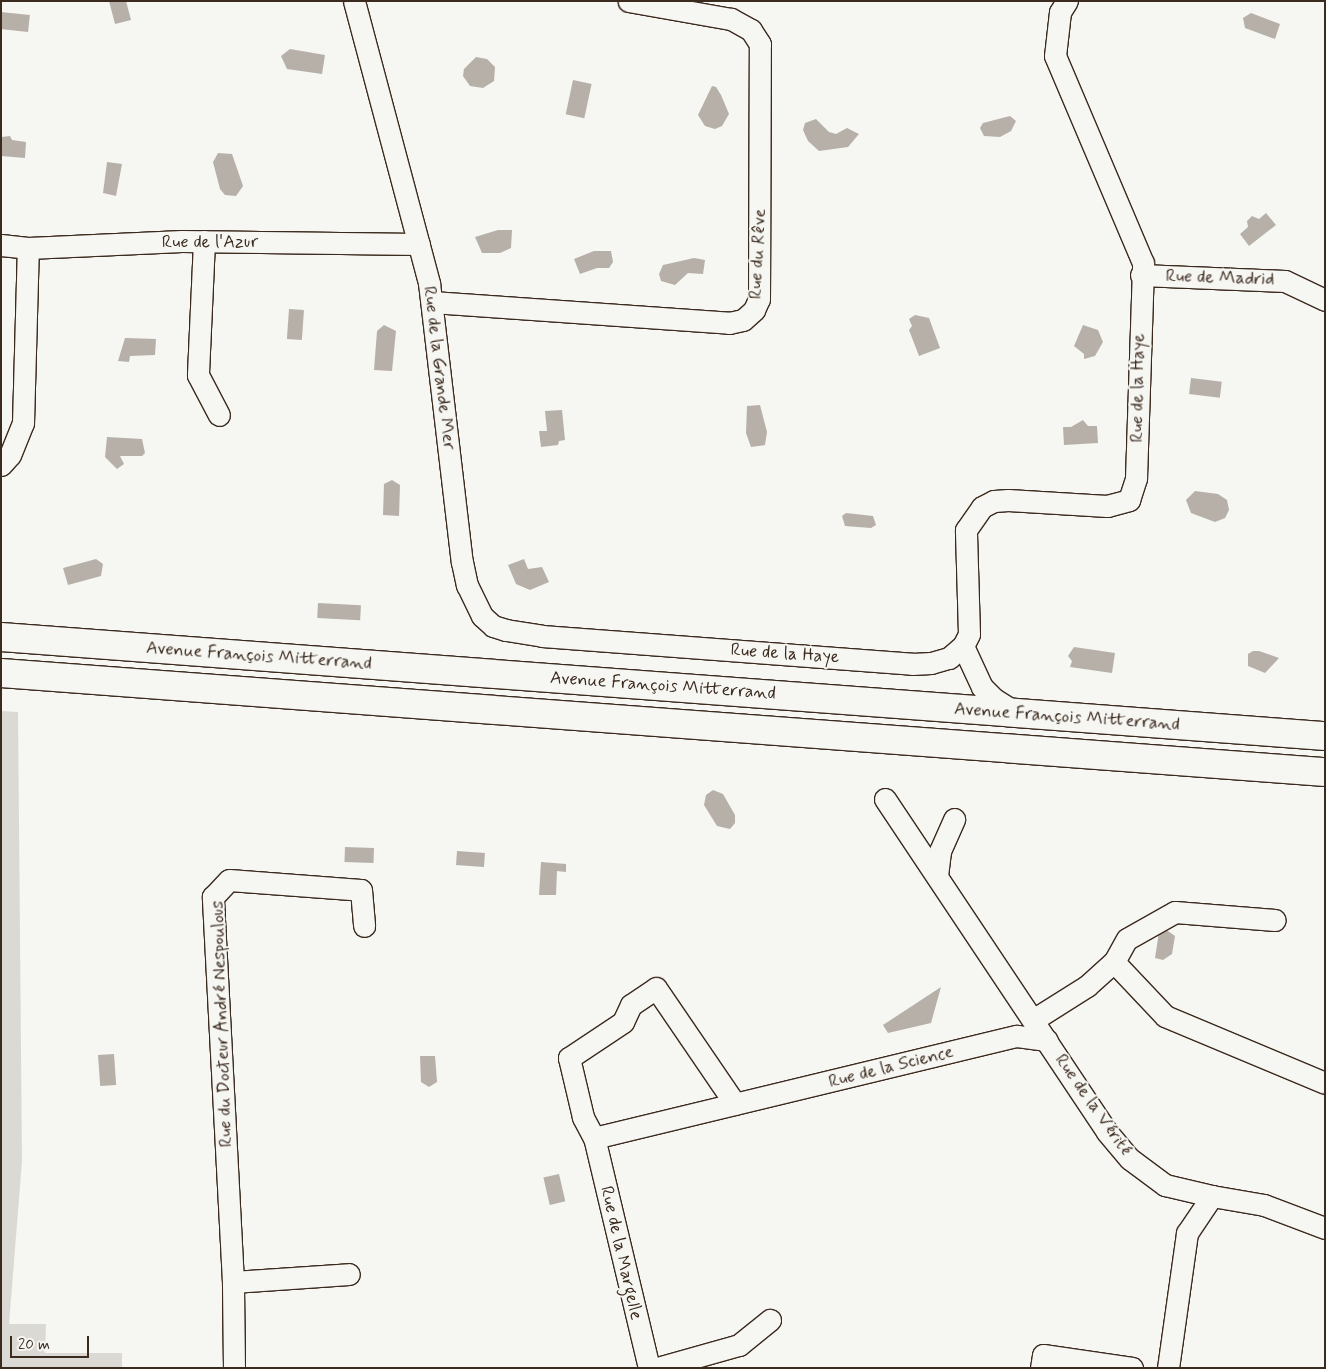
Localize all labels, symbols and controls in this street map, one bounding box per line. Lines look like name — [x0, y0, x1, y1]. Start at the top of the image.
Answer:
street label: Rue du Rêve — [745, 209, 771, 299]
street label: Rue de l'Azur — [162, 231, 258, 253]
street label: Rue de Madrid — [1165, 265, 1275, 291]
street label: Rue de la Grande Mer — [418, 283, 460, 453]
street label: Rue de la Haye — [1126, 333, 1150, 443]
street label: Avenue François Mitterrand — [145, 637, 373, 675]
street label: Rue de la Haye — [729, 639, 841, 669]
street label: Avenue François Mitterrand — [549, 667, 777, 705]
street label: Avenue François Mitterrand — [953, 698, 1181, 736]
street label: Rue du Docteur André Nespoulous — [207, 901, 237, 1147]
street label: Rue de la Science — [824, 1041, 958, 1093]
street label: Rue de la Vérité — [1050, 1051, 1136, 1159]
street label: Rue de la Margelle — [595, 1183, 647, 1323]
scale bar — [12, 1326, 91, 1358]
text: 20 m — [18, 1335, 50, 1355]

